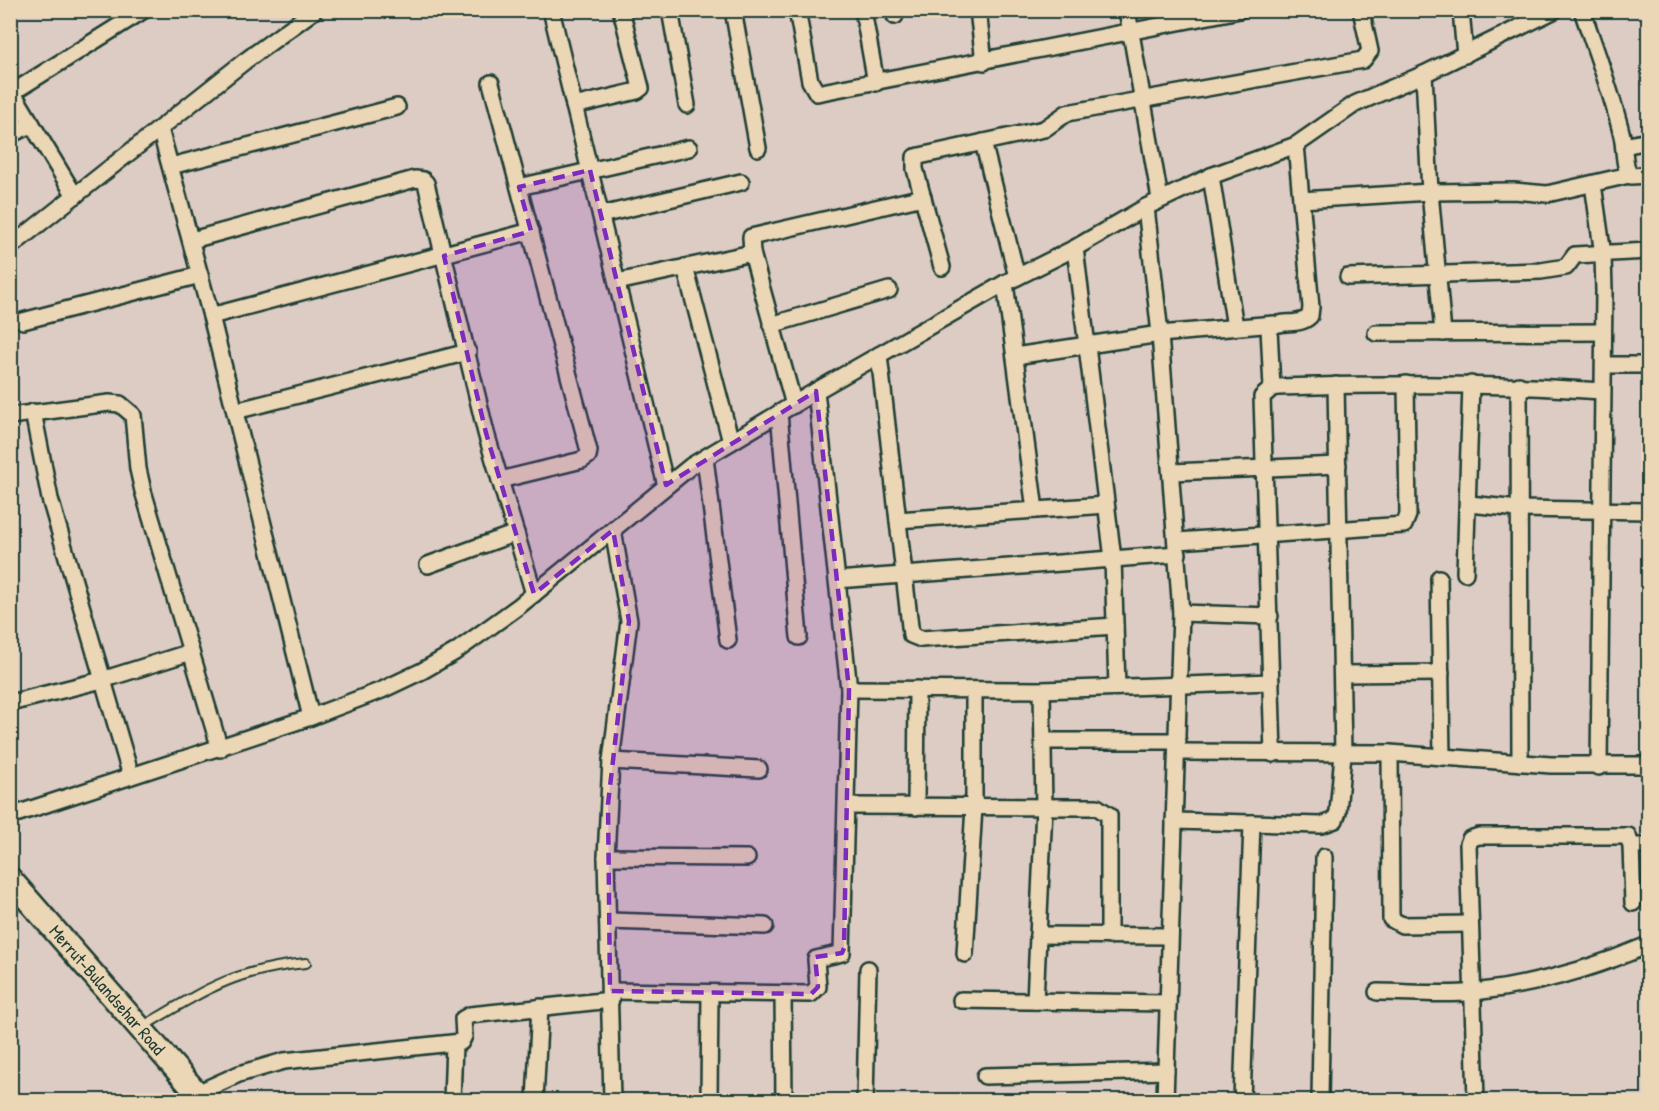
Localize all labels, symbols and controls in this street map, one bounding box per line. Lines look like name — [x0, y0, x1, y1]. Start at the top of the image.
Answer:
street label: Merrut-Bulandsehar Road — [44, 919, 171, 1060]

